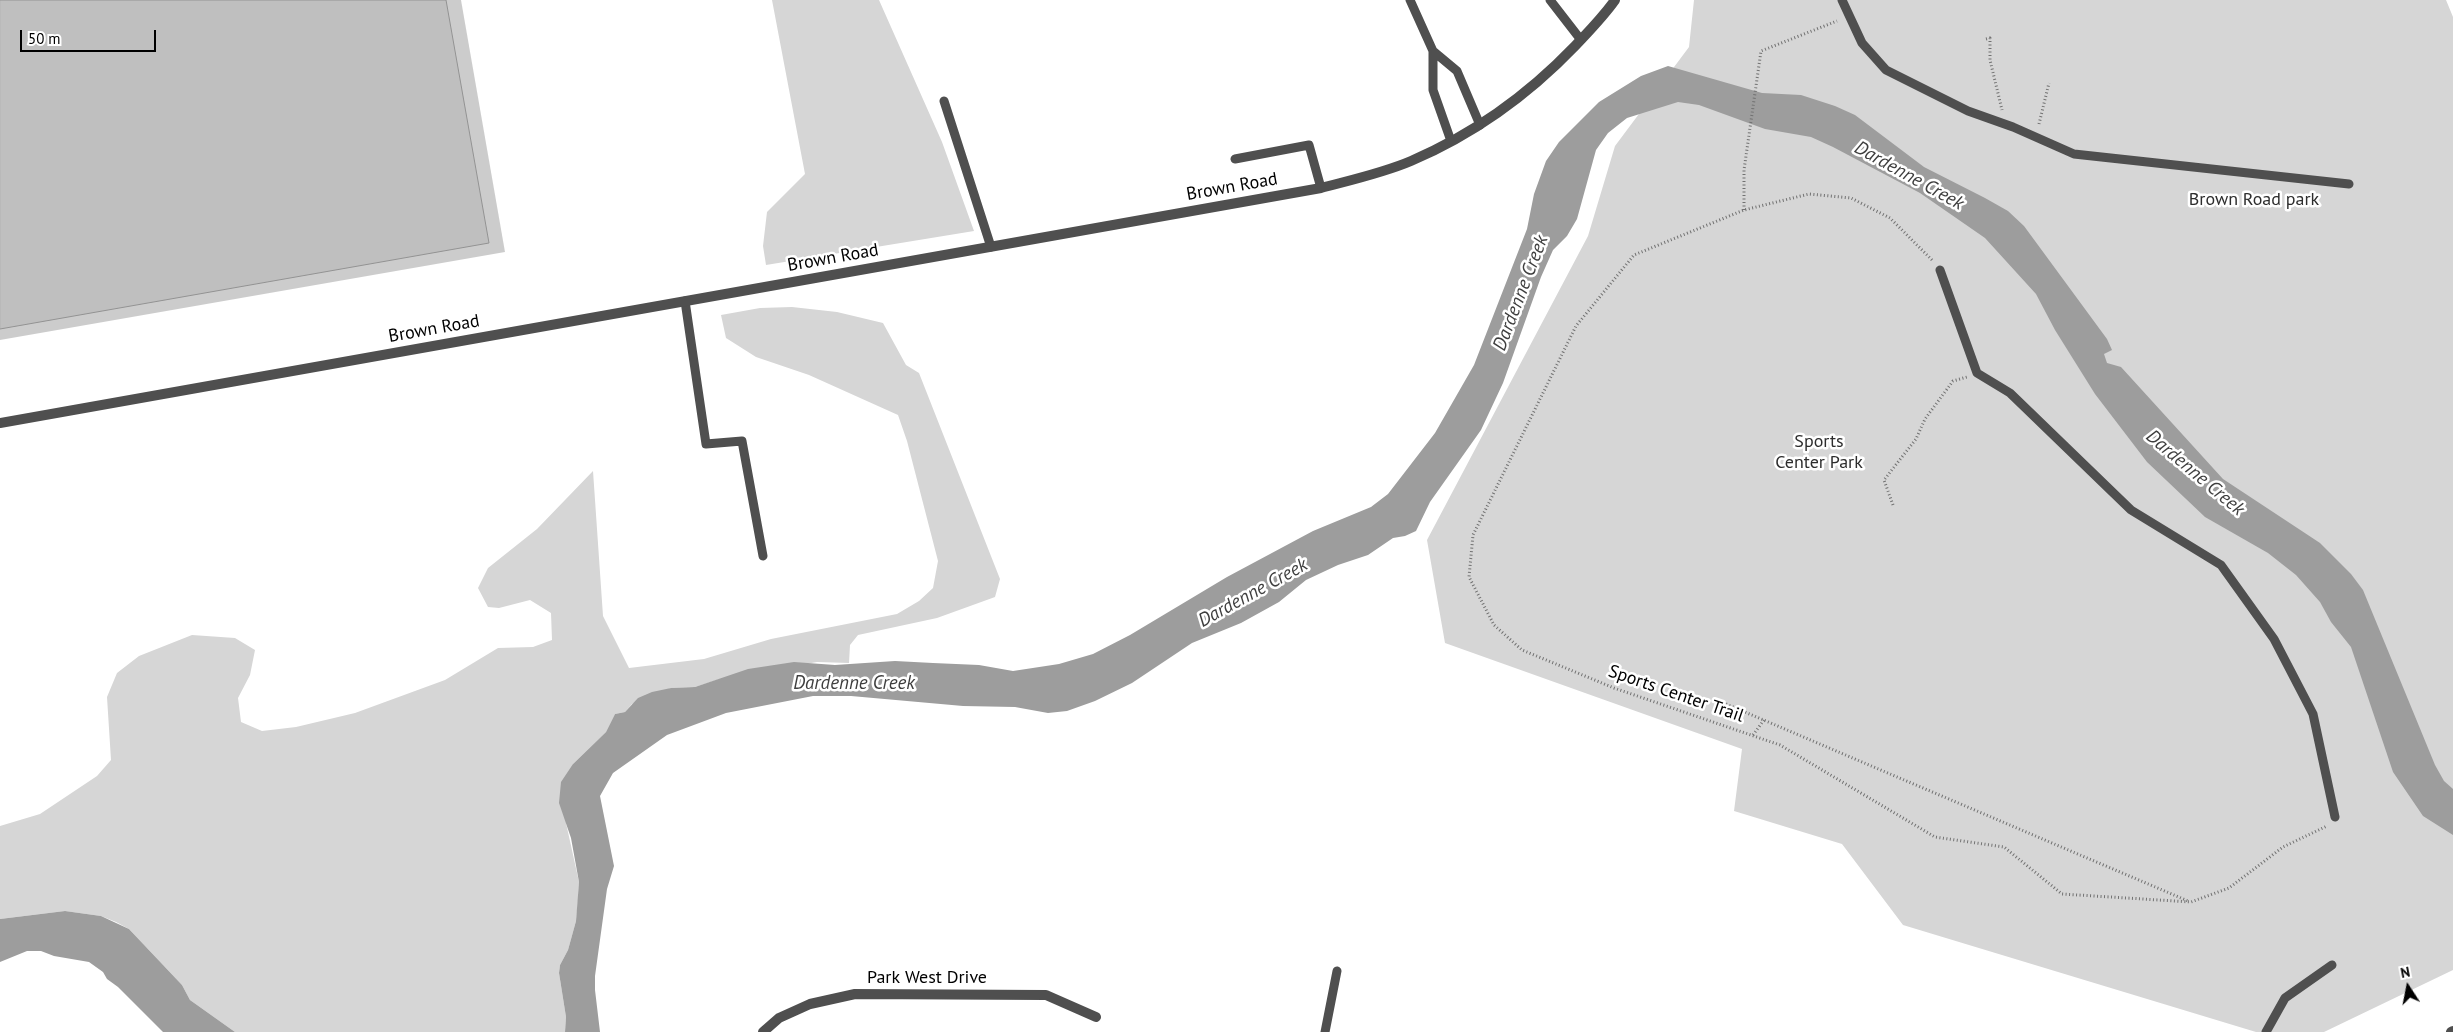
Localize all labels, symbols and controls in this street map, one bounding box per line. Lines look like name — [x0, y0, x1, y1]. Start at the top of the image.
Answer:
scale bar — [22, 20, 159, 52]
text: 50 m — [28, 29, 61, 48]
water label: Dardenne Creek — [1850, 137, 1968, 215]
street label: Brown Road — [1185, 168, 1279, 206]
park label: Brown Road park — [2189, 189, 2319, 211]
water label: Dardenne Creek — [1489, 232, 1553, 354]
street label: Brown Road — [786, 239, 880, 277]
street label: Brown Road — [387, 310, 481, 348]
water label: Dardenne Creek — [2141, 425, 2249, 521]
park label: Sports Center Park — [1775, 431, 1863, 474]
water label: Dardenne Creek — [1194, 554, 1312, 632]
street label: Sports Center Trail — [1605, 661, 1747, 727]
water label: Dardenne Creek — [793, 673, 915, 695]
north arrow — [2383, 962, 2433, 1012]
text: N — [2399, 963, 2411, 982]
street label: Park West Drive — [867, 967, 987, 989]

